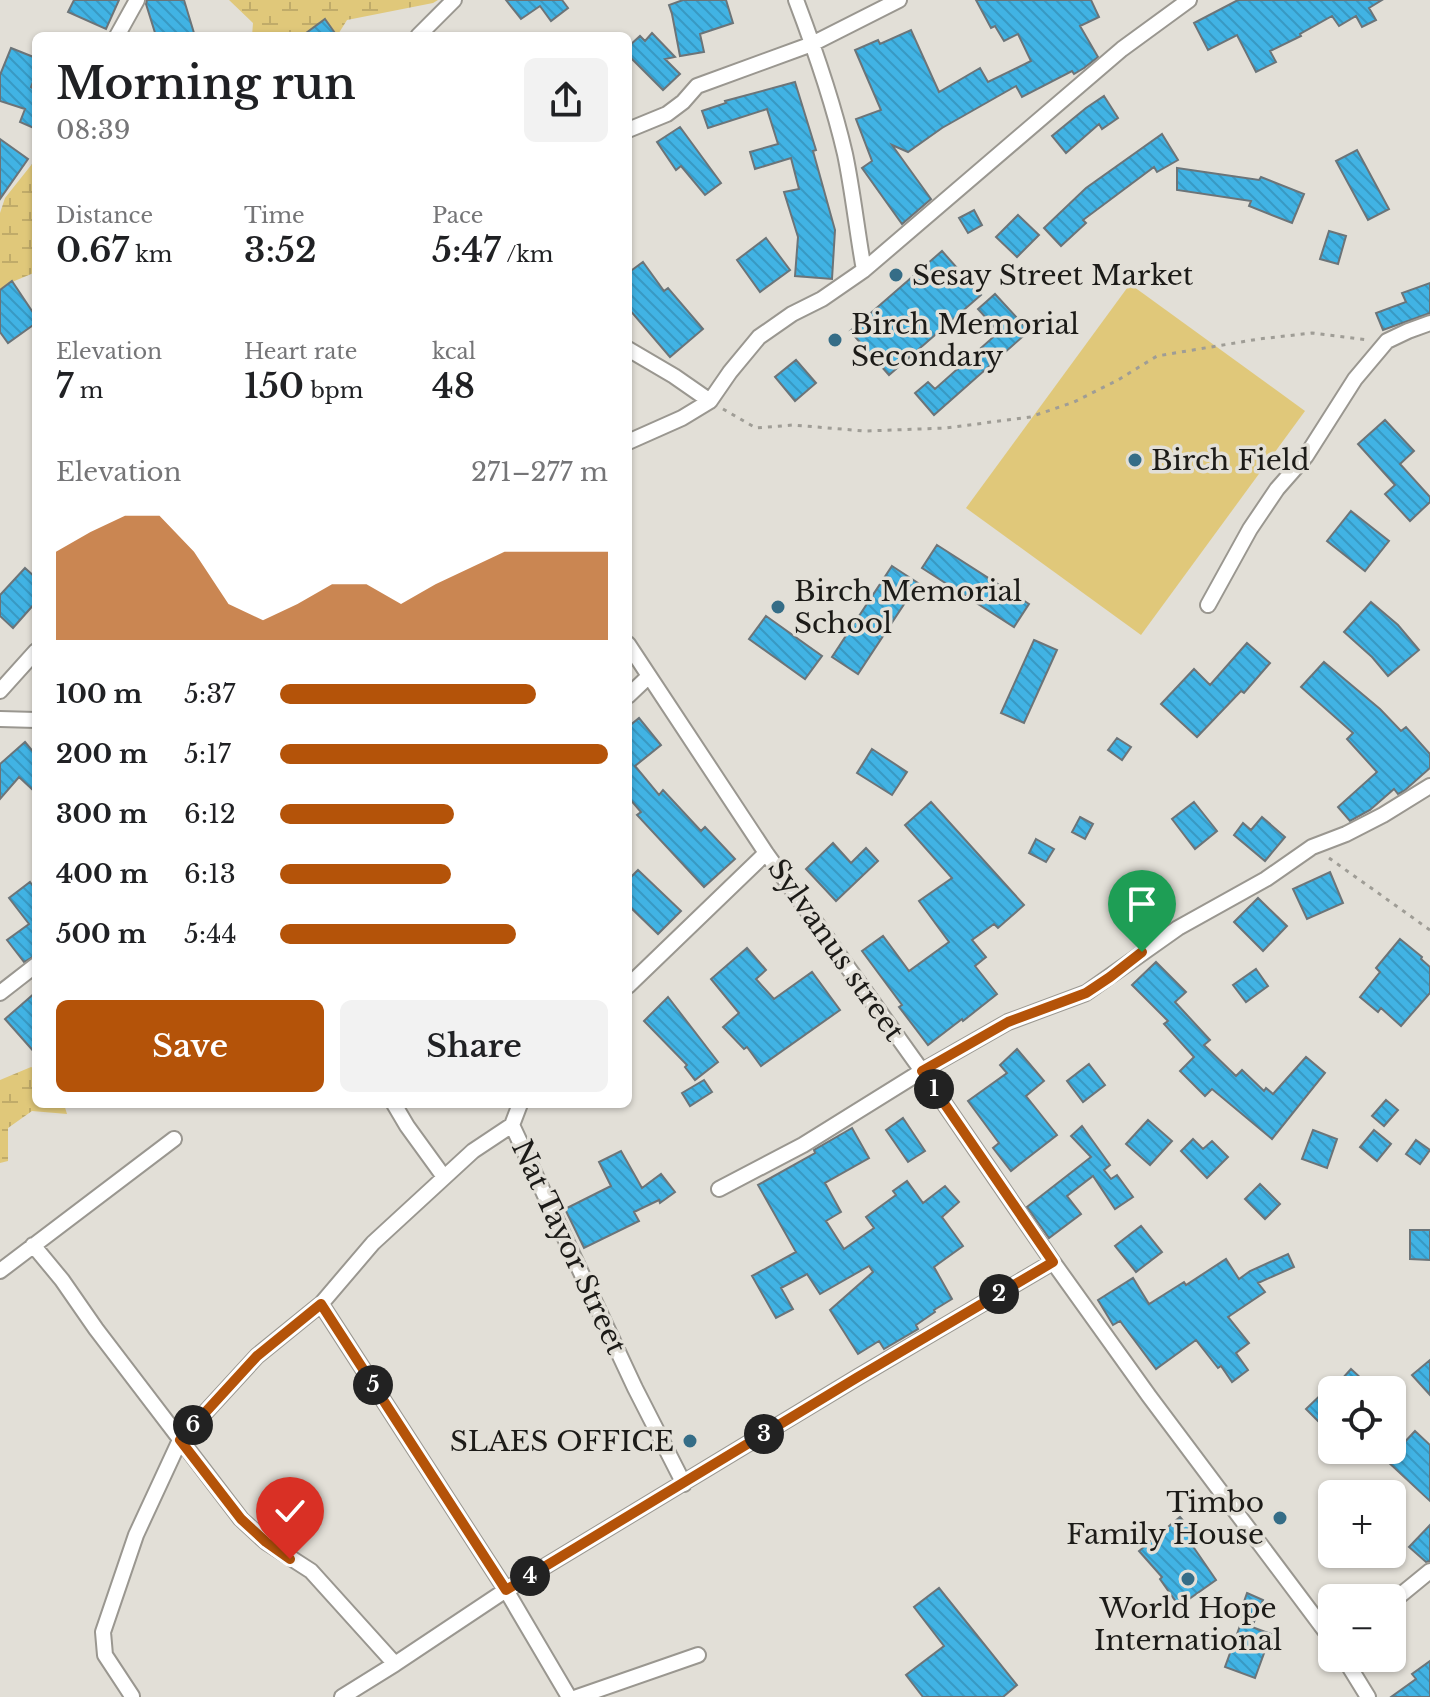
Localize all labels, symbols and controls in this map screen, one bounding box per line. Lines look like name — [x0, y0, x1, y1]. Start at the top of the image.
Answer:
text: Morning run — [56, 56, 356, 111]
button: share — [524, 58, 608, 142]
text: 08:39 — [56, 114, 130, 146]
text: Distance — [56, 202, 153, 229]
text: Time — [244, 202, 305, 229]
text: Pace — [432, 202, 483, 229]
text: 0.67 — [56, 229, 129, 271]
text: 3:52 — [244, 229, 317, 271]
text: 5:47 — [432, 229, 501, 271]
text: km — [129, 241, 172, 268]
text: /km — [501, 241, 553, 268]
place label: Sesay Street Market — [912, 258, 1194, 293]
marker: Sesay Street Market — [887, 266, 905, 284]
place label: Birch Memorial Secondary — [851, 307, 1079, 374]
marker: Birch Memorial Secondary — [826, 331, 844, 349]
text: Elevation — [56, 338, 162, 365]
text: Heart rate — [244, 338, 357, 365]
text: kcal — [432, 338, 476, 365]
text: 7 — [56, 365, 73, 407]
text: 150 — [244, 365, 304, 407]
text: 48 — [432, 365, 475, 407]
text: m — [73, 377, 103, 404]
text: bpm — [304, 377, 363, 404]
place label: Birch Field — [1151, 443, 1310, 478]
marker: Birch Field — [1126, 451, 1144, 469]
text: Elevation — [56, 456, 182, 488]
text: 271–277 m — [471, 456, 608, 488]
place label: Birch Memorial School — [794, 574, 1022, 641]
marker: Birch Memorial School — [769, 598, 787, 616]
text: 100 m — [56, 678, 142, 710]
text: 5:37 — [184, 678, 235, 710]
text: 200 m — [56, 738, 148, 770]
text: 5:17 — [184, 738, 231, 770]
text: 300 m — [56, 798, 148, 830]
text: 6:12 — [184, 798, 236, 830]
street label: Sylvanus street — [760, 852, 912, 1048]
text: 400 m — [56, 858, 148, 890]
text: 6:13 — [184, 858, 236, 890]
pin — [1108, 870, 1176, 952]
icon: arrive — [1120, 882, 1164, 926]
text: 500 m — [56, 918, 146, 950]
text: 5:44 — [184, 918, 237, 950]
button: Save — [56, 1000, 324, 1092]
button: Share — [340, 1000, 608, 1092]
pin: 1 — [914, 1069, 954, 1109]
text: 1 — [929, 1075, 939, 1102]
street label: Nat Tayor Street — [504, 1134, 634, 1360]
pin: 2 — [979, 1274, 1019, 1314]
text: 2 — [992, 1280, 1006, 1307]
pin: 5 — [353, 1365, 393, 1405]
text: 5 — [366, 1371, 380, 1398]
map controls — [1318, 1376, 1406, 1672]
button: locate — [1318, 1376, 1406, 1464]
pin: 6 — [173, 1405, 213, 1445]
text: 6 — [186, 1411, 200, 1438]
pin: 3 — [744, 1414, 784, 1454]
text: 3 — [757, 1420, 771, 1447]
place label: SLAES OFFICE — [450, 1424, 674, 1459]
marker: SLAES OFFICE — [681, 1432, 699, 1450]
pin — [256, 1477, 324, 1559]
button: + — [1318, 1480, 1406, 1568]
place label: Timbo Family House — [1066, 1485, 1264, 1552]
icon: check — [268, 1489, 312, 1533]
marker: Timbo Family House — [1271, 1509, 1289, 1527]
pin: 4 — [510, 1556, 550, 1596]
text: 4 — [523, 1562, 537, 1589]
marker: World Hope International — [1179, 1570, 1197, 1588]
button: − — [1318, 1584, 1406, 1672]
place label: World Hope International — [1094, 1591, 1282, 1658]

